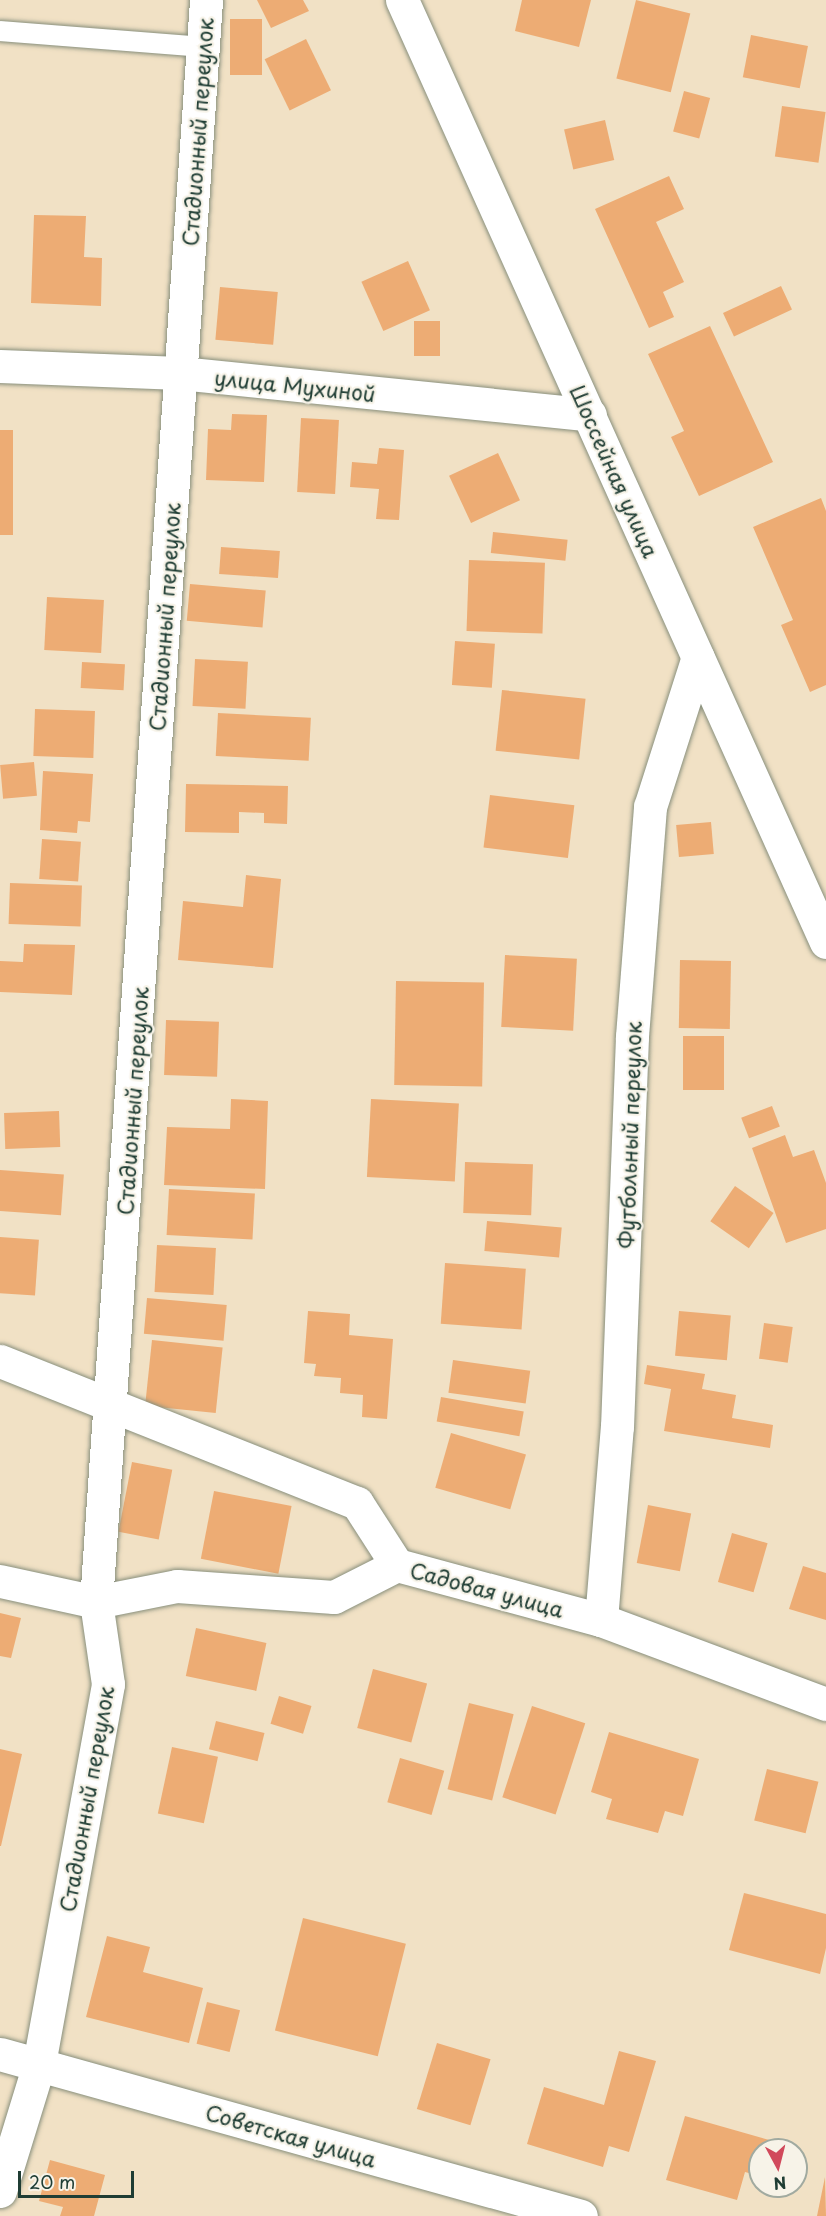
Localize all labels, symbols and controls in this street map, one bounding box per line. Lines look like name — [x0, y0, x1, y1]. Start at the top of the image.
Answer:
street label: Стадионный переулок — [176, 17, 218, 247]
street label: улица Мухиной — [213, 364, 377, 406]
street label: Шоссейная улица — [565, 380, 665, 562]
street label: Стадионный переулок — [143, 502, 185, 732]
street label: Стадионный переулок — [111, 986, 153, 1216]
street label: Футбольный переулок — [612, 1021, 646, 1249]
street label: Садовая улица — [407, 1556, 567, 1622]
street label: Стадионный переулок — [54, 1684, 118, 1914]
street label: Советская улица — [202, 2098, 380, 2172]
north arrow — [748, 2138, 808, 2198]
scale bar — [21, 2159, 136, 2197]
text: 20 m — [29, 2168, 75, 2195]
text: N — [772, 2171, 788, 2197]

